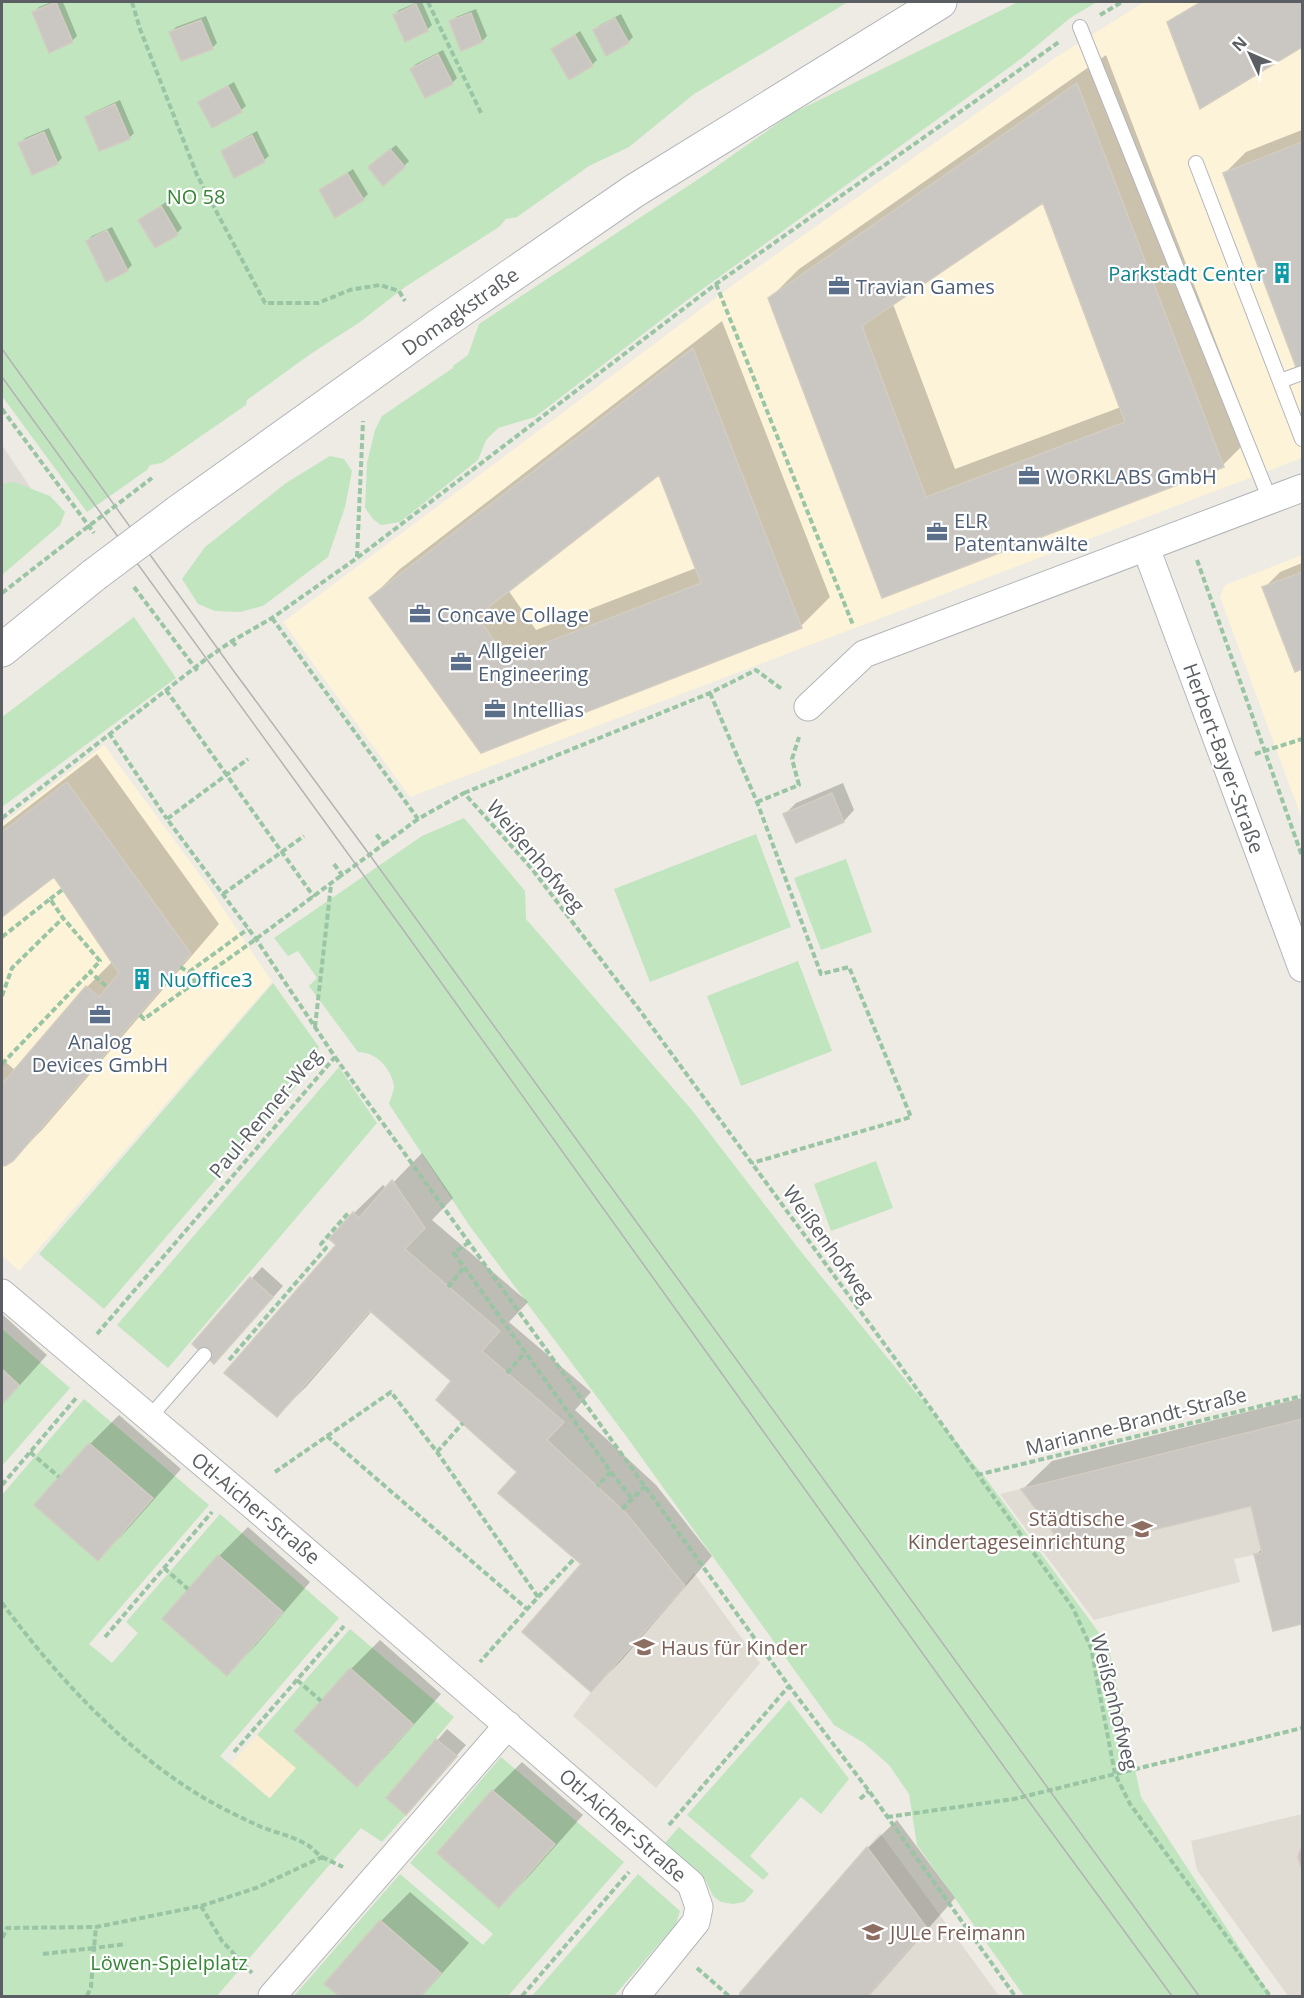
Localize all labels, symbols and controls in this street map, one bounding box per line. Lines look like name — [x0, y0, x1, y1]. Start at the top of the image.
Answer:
north arrow — [1220, 24, 1280, 84]
text: N — [1227, 31, 1252, 56]
park label: NO 58 — [167, 183, 225, 210]
place label: Parkstadt Center — [1108, 260, 1265, 287]
street label: Domagkstraße — [396, 261, 524, 361]
building icon: Parkstadt Center — [1270, 261, 1294, 285]
place label: Travian Games — [856, 273, 995, 300]
office icon: Travian Games — [827, 274, 851, 298]
place label: WORKLABS GmbH — [1046, 463, 1217, 490]
office icon: WORKLABS GmbH — [1017, 464, 1041, 488]
place label: ELR Patentanwälte — [954, 507, 1088, 557]
office icon: ELR Patentanwälte — [925, 520, 949, 544]
place label: Concave Collage — [437, 601, 589, 628]
office icon: Concave Collage — [408, 602, 432, 626]
place label: Allgeier Engineering — [478, 637, 589, 687]
office icon: Allgeier Engineering — [449, 650, 473, 674]
street label: Herbert-Bayer-Straße — [1177, 659, 1271, 857]
place label: Intellias — [512, 696, 584, 723]
office icon: Intellias — [483, 697, 507, 721]
street label: Weißenhofweg — [481, 794, 591, 918]
place label: NuOffice3 — [159, 966, 253, 993]
building icon: NuOffice3 — [130, 967, 154, 991]
office icon: Analog Devices GmbH — [88, 1003, 112, 1027]
place label: Analog Devices GmbH — [32, 1028, 168, 1078]
street label: Paul-Renner-Weg — [203, 1042, 327, 1183]
street label: Weißenhofweg — [777, 1180, 881, 1308]
street label: Marianne-Brandt-Straße — [1023, 1380, 1249, 1462]
street label: Otl-Aicher-Straße — [186, 1446, 326, 1570]
place label: Städtische Kindertageseinrichtung — [908, 1505, 1125, 1555]
school or university icon: Städtische Kindertageseinrichtung — [1130, 1517, 1154, 1541]
street label: Weißenhofweg — [1085, 1631, 1145, 1773]
place label: Haus für Kinder — [661, 1634, 807, 1661]
school or university icon: Haus für Kinder — [632, 1635, 656, 1659]
street label: Otl-Aicher-Straße — [554, 1762, 692, 1888]
place label: JULe Freimann — [888, 1919, 1026, 1946]
school or university icon: JULe Freimann — [861, 1920, 885, 1944]
park label: Löwen-Spielplatz — [90, 1949, 248, 1976]

